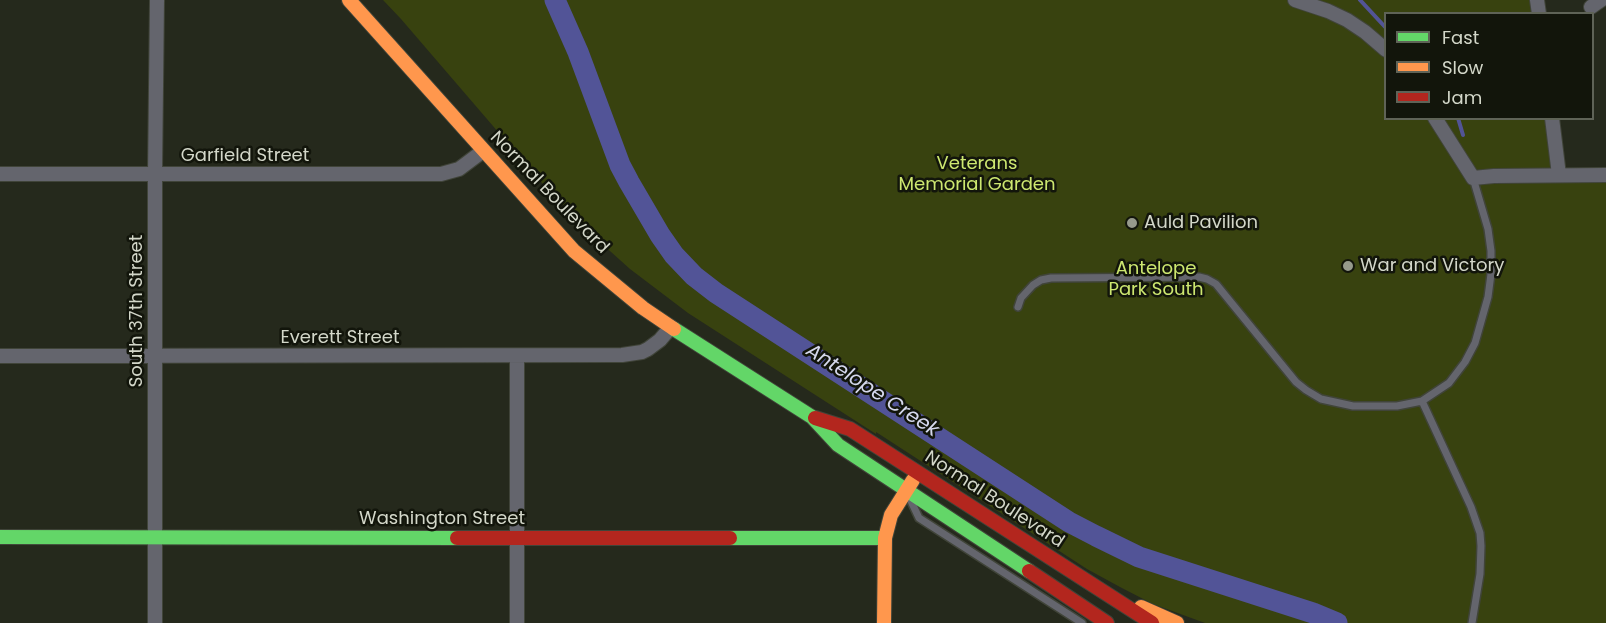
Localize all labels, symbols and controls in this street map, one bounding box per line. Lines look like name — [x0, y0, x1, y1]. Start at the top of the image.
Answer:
legend — [1384, 12, 1594, 120]
text: Fast — [1442, 25, 1479, 50]
text: Slow — [1442, 55, 1483, 80]
text: Jam — [1442, 85, 1482, 110]
street label: Normal Boulevard — [485, 127, 613, 259]
street label: Garfield Street — [181, 145, 309, 167]
park label: Veterans Memorial Garden — [899, 153, 1055, 195]
place label: Auld Pavilion — [1144, 212, 1258, 234]
marker: Auld Pavilion — [1125, 216, 1139, 230]
street label: South 37th Street — [126, 235, 148, 387]
place label: War and Victory — [1360, 255, 1504, 277]
park label: Antelope Park South — [1108, 258, 1204, 300]
marker: War and Victory — [1341, 259, 1355, 273]
street label: Everett Street — [281, 327, 399, 349]
water label: Antelope Creek — [801, 339, 943, 443]
street label: Normal Boulevard — [920, 447, 1068, 553]
street label: Washington Street — [359, 508, 525, 530]

